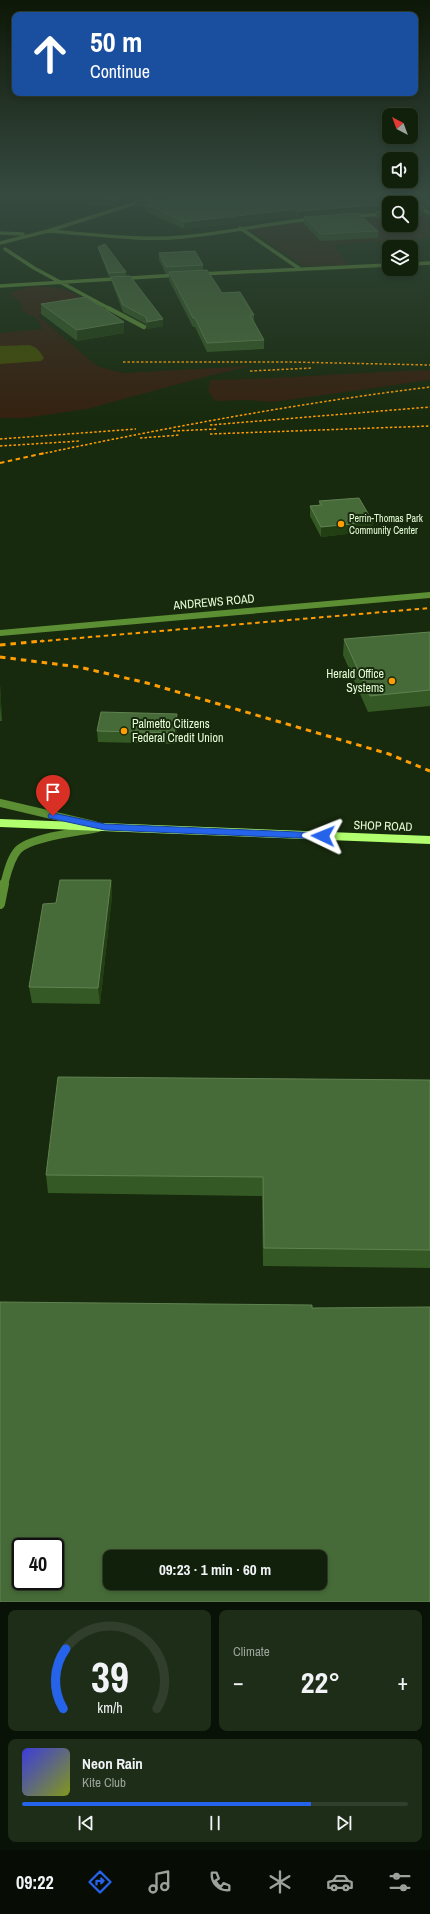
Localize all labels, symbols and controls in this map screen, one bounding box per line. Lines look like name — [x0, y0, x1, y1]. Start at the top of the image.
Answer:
text: 50 m — [90, 23, 142, 61]
icon: ahead — [24, 28, 76, 80]
text: Continue — [90, 59, 150, 84]
north arrow — [382, 108, 418, 144]
map controls — [382, 108, 418, 276]
button: sound — [382, 152, 418, 188]
button: search — [382, 196, 418, 232]
button: layers — [382, 240, 418, 276]
place label: Perrin-Thomas Park Community Center — [349, 512, 424, 537]
marker: Perrin-Thomas Park Community Center — [336, 519, 346, 529]
street label: ANDREWS ROAD — [172, 590, 255, 614]
place label: Herald Office Systems — [326, 666, 384, 696]
marker: Herald Office Systems — [387, 676, 397, 686]
place label: Palmetto Citizens Federal Credit Union — [132, 716, 223, 746]
marker: Palmetto Citizens Federal Credit Union — [119, 726, 129, 736]
pin — [36, 775, 70, 816]
icon: arrive — [42, 781, 64, 803]
position arrow — [302, 815, 344, 857]
street label: SHOP ROAD — [353, 817, 413, 835]
speed limit sign: 40 — [12, 1538, 64, 1590]
text: 09:23 · 1 min · 60 m — [159, 1559, 271, 1580]
text: Climate — [233, 1643, 270, 1660]
text: 39 — [91, 1648, 128, 1704]
text: 22° — [301, 1662, 340, 1702]
text: − — [233, 1667, 244, 1697]
text: + — [397, 1667, 408, 1697]
text: km/h — [97, 1697, 122, 1716]
text: Neon Rain — [82, 1753, 143, 1774]
text: Kite Club — [82, 1774, 126, 1791]
icon: previous — [75, 1812, 97, 1834]
icon: pause — [204, 1812, 226, 1834]
icon: next — [333, 1812, 355, 1834]
icon: directions — [86, 1868, 114, 1896]
icon: music — [146, 1868, 174, 1896]
icon: phone — [206, 1868, 234, 1896]
icon: climate — [266, 1868, 294, 1896]
icon: car — [326, 1868, 354, 1896]
icon: filters — [386, 1868, 414, 1896]
text: 09:22 — [16, 1870, 54, 1895]

